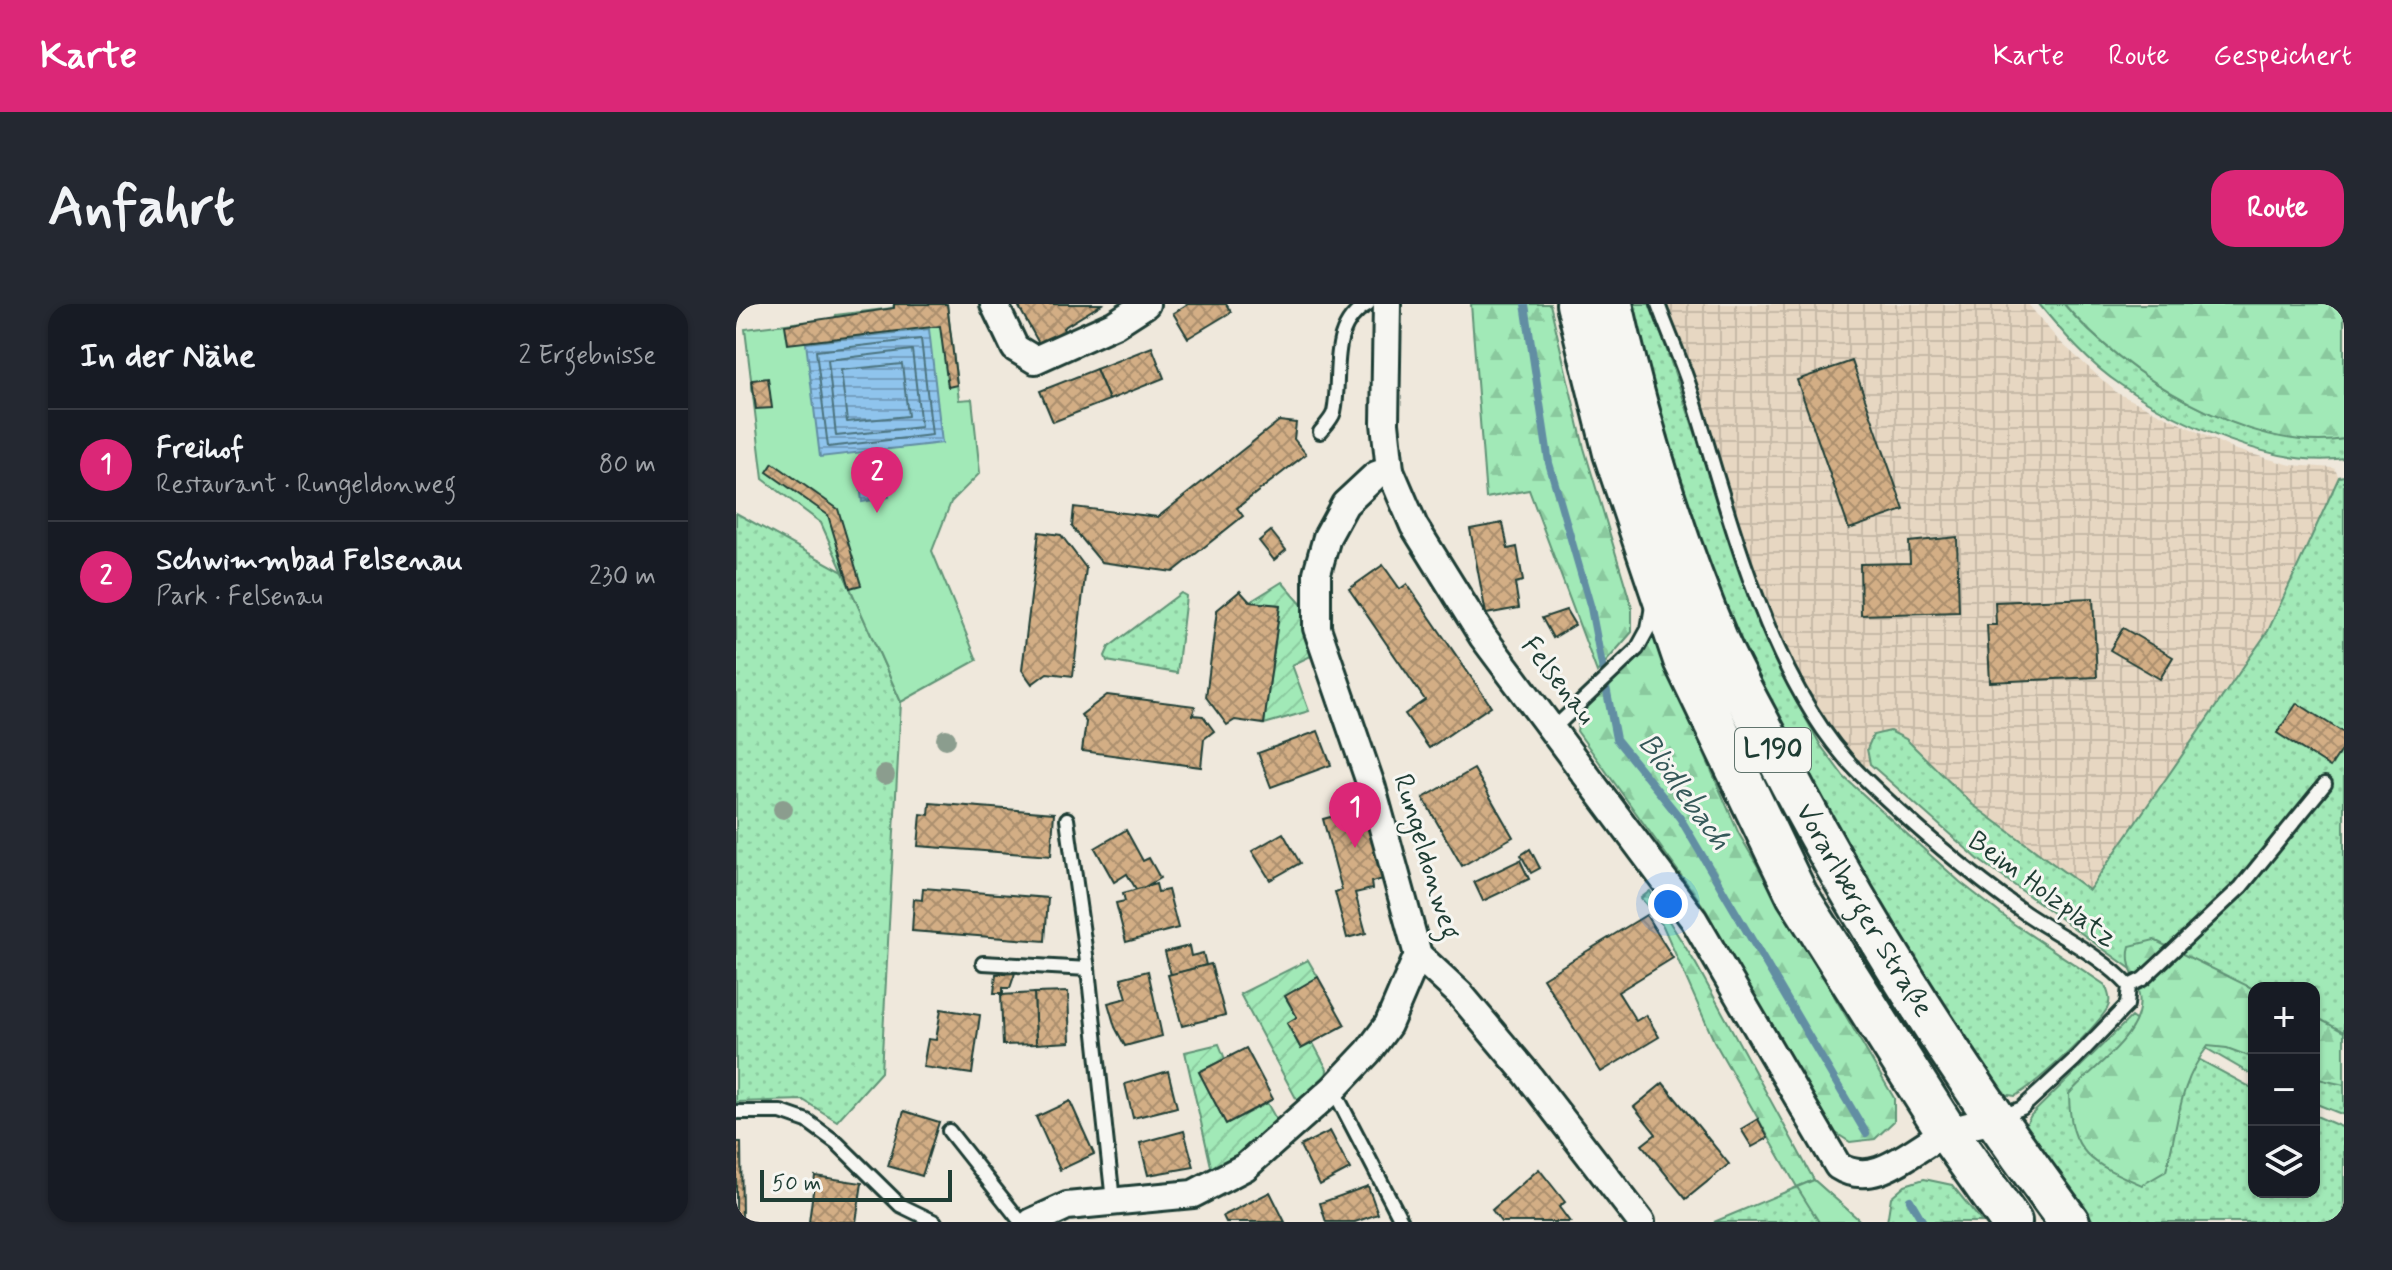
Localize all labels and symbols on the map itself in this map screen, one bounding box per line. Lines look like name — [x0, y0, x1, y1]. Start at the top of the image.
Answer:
pin: 2 — [851, 447, 903, 513]
street label: Felsenau — [1512, 629, 1604, 733]
water label: Blödlebach — [1628, 726, 1740, 858]
road number: L190 — [1735, 728, 1811, 772]
street label: Rungeldonweg — [1380, 770, 1469, 945]
pin: 1 — [1329, 782, 1381, 848]
street label: Vorarlberger Straße — [1786, 797, 1941, 1024]
street label: Beim Holzplatz — [1960, 823, 2124, 957]
your location — [1648, 884, 1688, 924]
scale bar — [760, 1166, 952, 1202]

